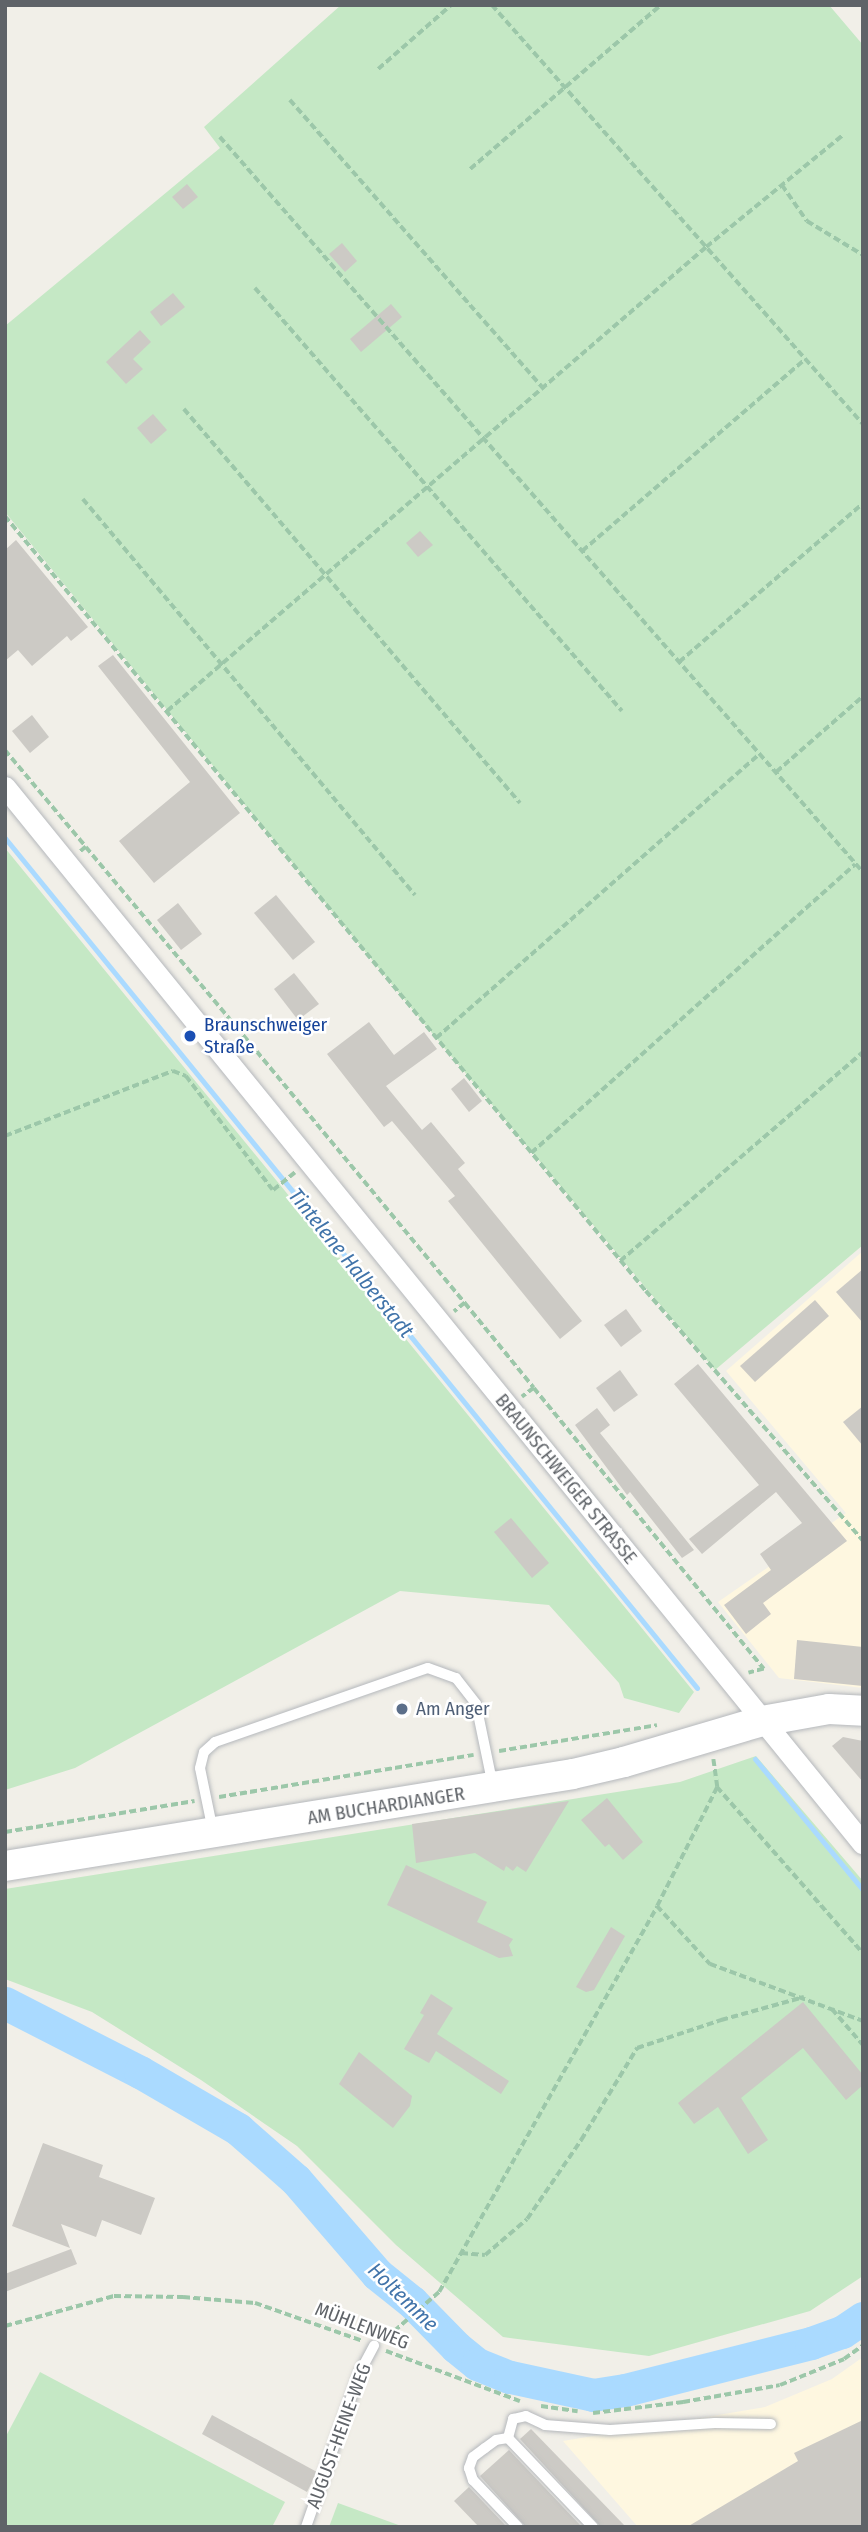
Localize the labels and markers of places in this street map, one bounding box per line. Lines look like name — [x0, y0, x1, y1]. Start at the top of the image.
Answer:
place label: Braunschweiger Straße — [204, 1014, 327, 1058]
marker: Braunschweiger Straße — [182, 1028, 198, 1044]
place label: Am Anger — [416, 1698, 490, 1720]
marker: Am Anger — [394, 1701, 410, 1717]

